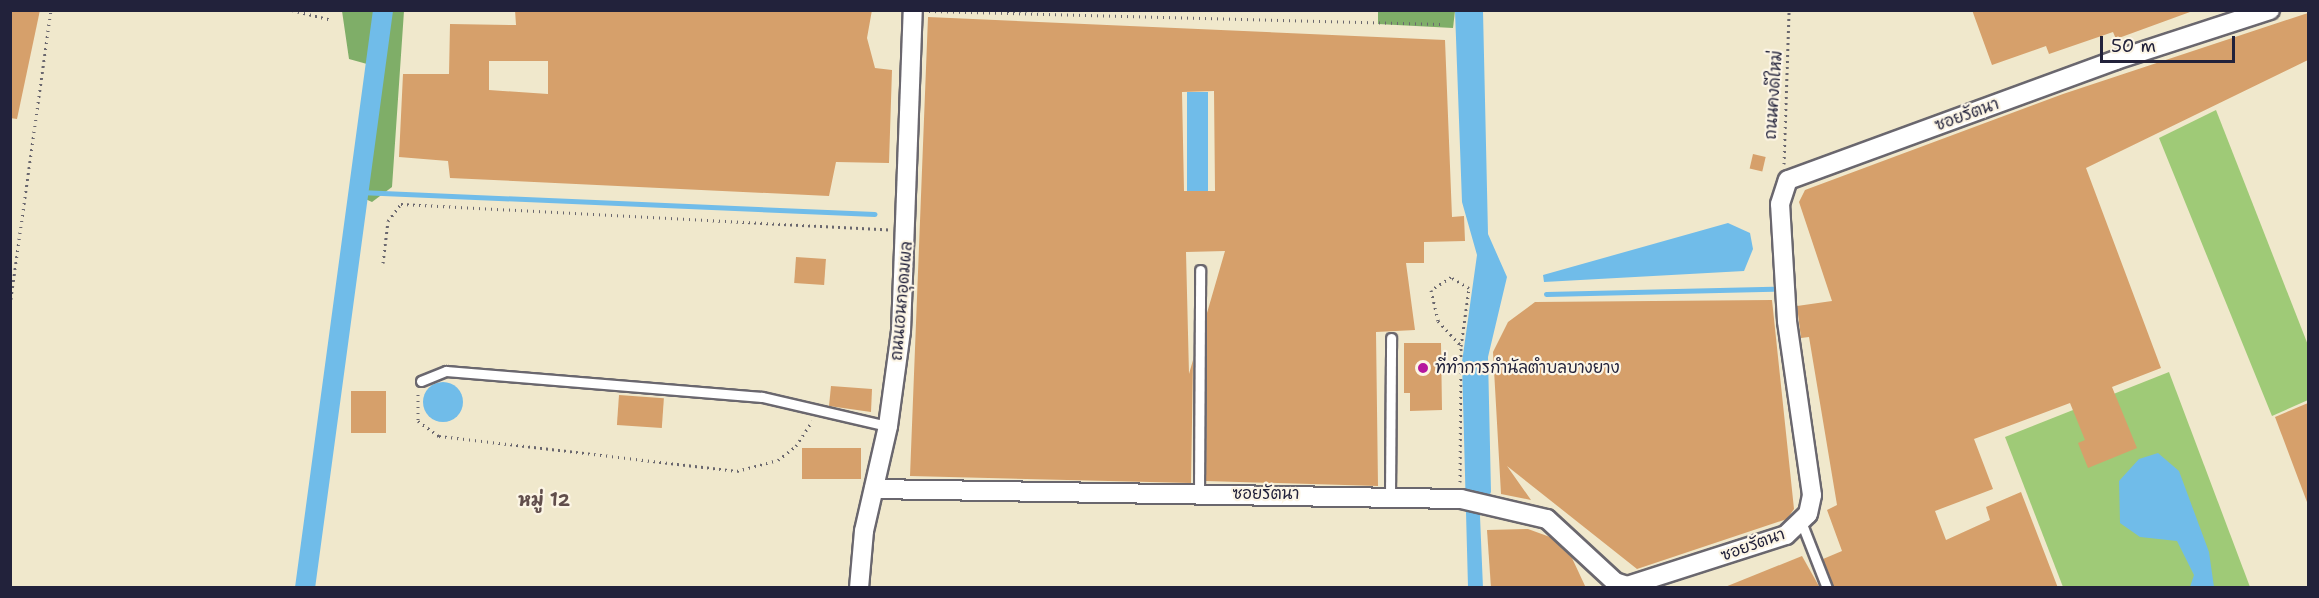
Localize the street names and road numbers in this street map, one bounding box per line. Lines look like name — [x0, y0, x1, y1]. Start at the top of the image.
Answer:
street label: ถนนคงดีใหม่ — [1761, 50, 1787, 140]
street label: ซอยรัตนา — [1932, 95, 2002, 135]
street label: ถนนเอนกอุดมผล — [887, 240, 917, 362]
street label: ซอยรัตนา — [1233, 484, 1299, 504]
street label: ซอยรัตนา — [1718, 525, 1788, 565]

